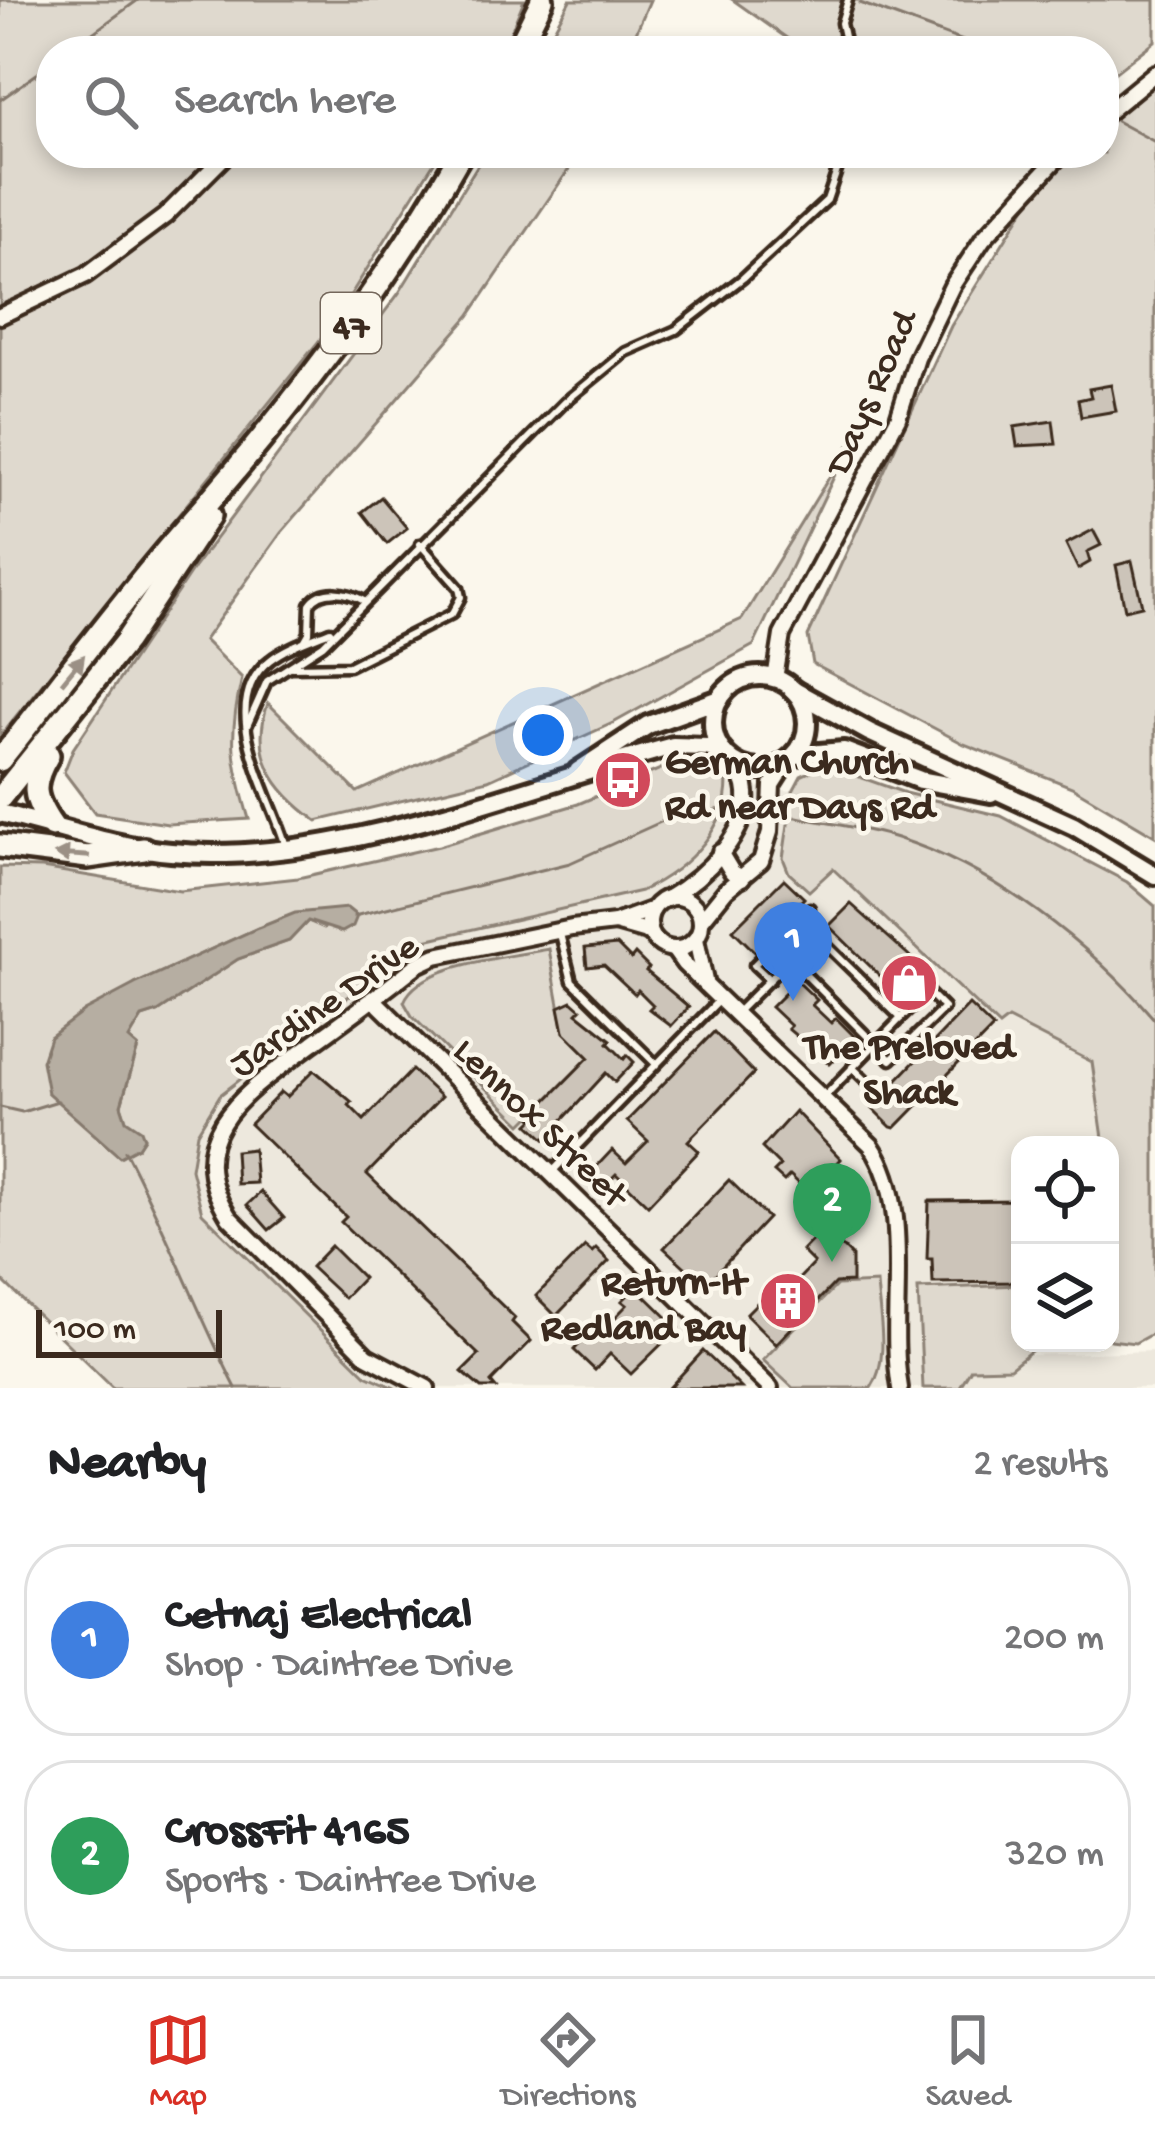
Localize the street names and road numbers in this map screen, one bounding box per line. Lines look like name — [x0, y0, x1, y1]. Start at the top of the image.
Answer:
road number: 47 — [321, 293, 381, 353]
street label: Days Road — [817, 302, 932, 486]
street label: Jardine Drive — [223, 925, 430, 1090]
street label: Lennox Street — [441, 1030, 637, 1222]

